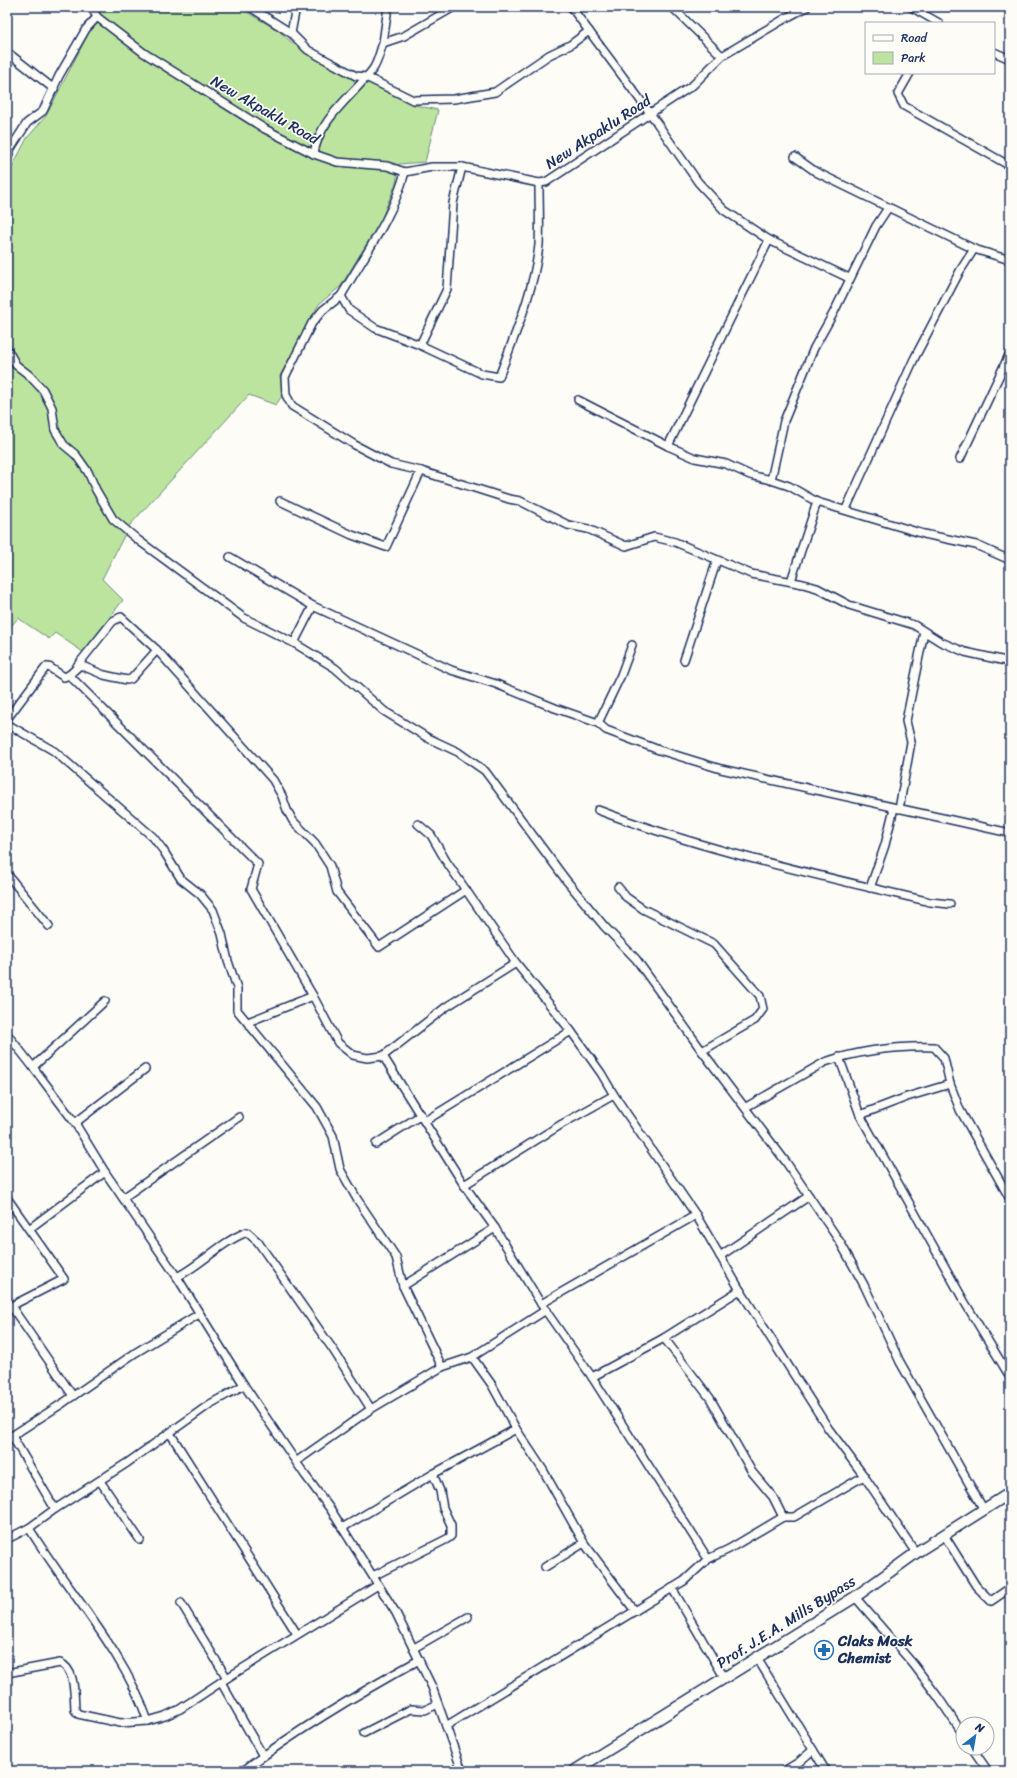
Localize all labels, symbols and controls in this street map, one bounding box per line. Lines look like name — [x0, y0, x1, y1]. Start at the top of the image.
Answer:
legend — [865, 22, 995, 74]
text: Road — [901, 27, 928, 49]
text: Park — [901, 47, 926, 69]
street label: New Akpaklu Road — [206, 68, 325, 152]
street label: New Akpaklu Road — [540, 87, 657, 176]
street label: Prof. J.E.A. Mills Bypass — [711, 1569, 861, 1675]
place label: Claks Mosk Chemist — [837, 1628, 914, 1671]
pharmacy icon: Claks Mosk Chemist — [813, 1639, 835, 1661]
north arrow — [955, 1716, 995, 1756]
text: N — [971, 1717, 988, 1738]

